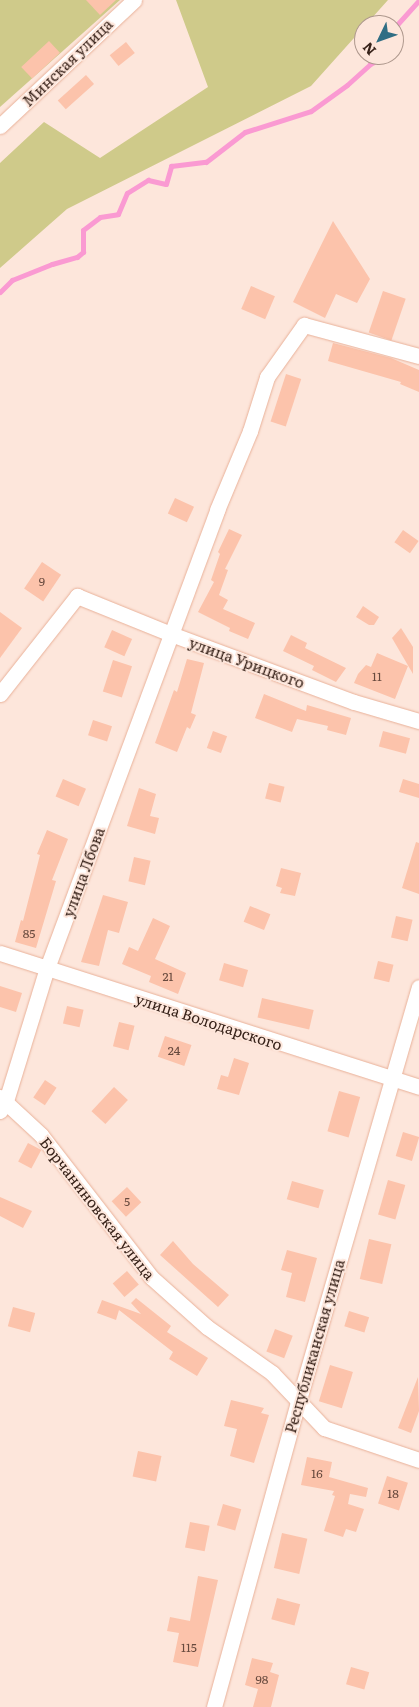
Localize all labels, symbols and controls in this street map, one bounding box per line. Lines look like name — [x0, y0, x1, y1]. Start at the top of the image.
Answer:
street label: Минская улица — [18, 14, 116, 110]
north arrow — [354, 15, 404, 65]
text: N — [357, 38, 380, 60]
house number: 9 — [39, 575, 45, 589]
street label: улица Урицкого — [187, 633, 307, 691]
house number: 11 — [372, 670, 382, 684]
street label: улица Лбова — [58, 825, 108, 919]
house number: 85 — [23, 927, 35, 941]
house number: 21 — [163, 970, 173, 984]
street label: улица Володарского — [133, 989, 285, 1053]
house number: 24 — [168, 1044, 180, 1058]
street label: Борчаниновская улица — [37, 1133, 159, 1283]
house number: 5 — [124, 1195, 130, 1209]
street label: Республиканская улица — [281, 1257, 347, 1435]
house number: 16 — [311, 1467, 323, 1481]
house number: 18 — [387, 1487, 399, 1501]
house number: 115 — [181, 1641, 197, 1655]
house number: 98 — [256, 1673, 268, 1687]

